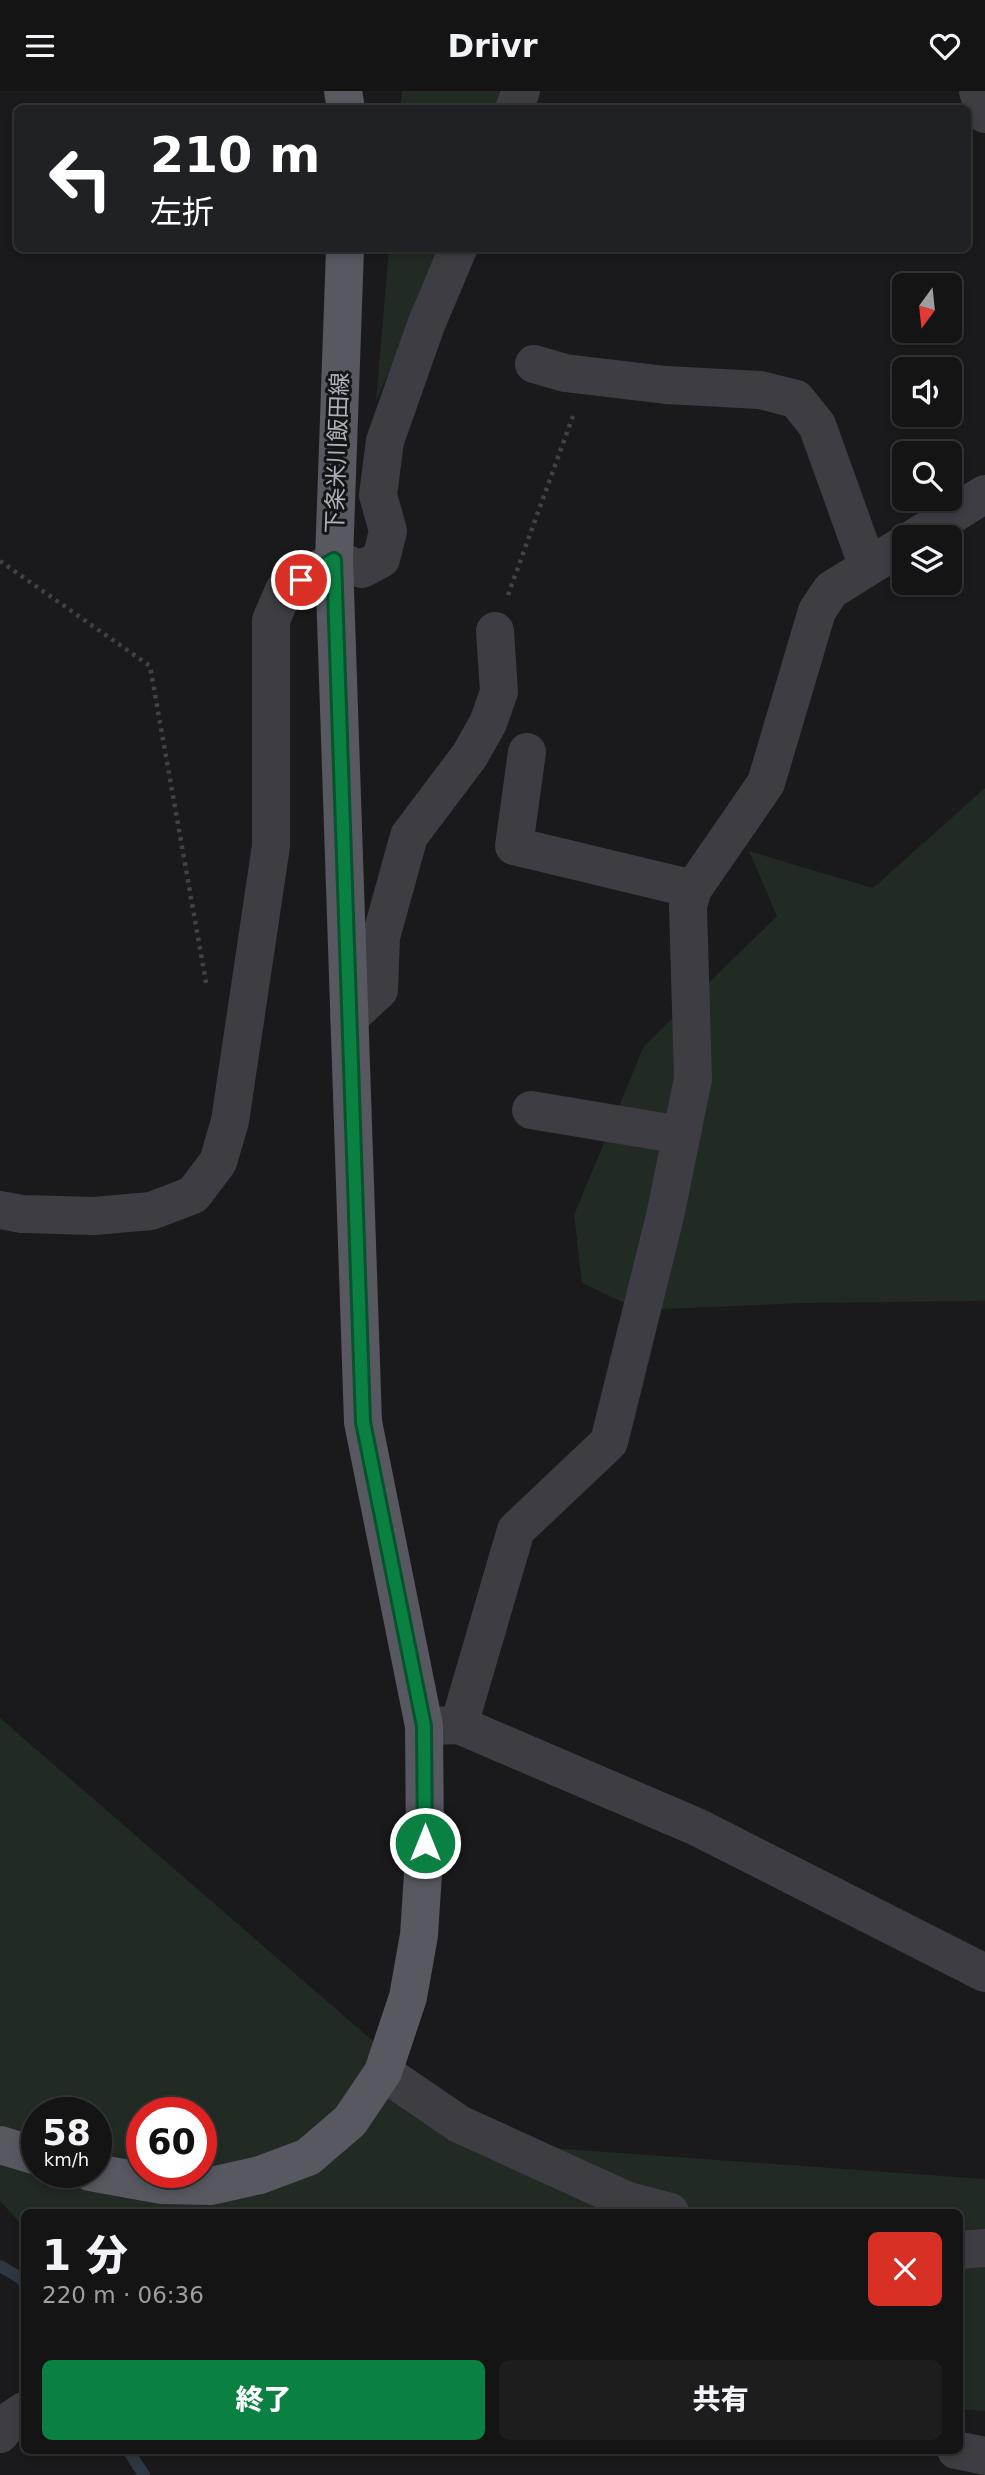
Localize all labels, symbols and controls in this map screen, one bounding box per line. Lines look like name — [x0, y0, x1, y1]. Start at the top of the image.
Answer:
icon: menu — [21, 27, 59, 65]
text: Drivr — [448, 27, 537, 65]
icon: heart — [926, 27, 964, 65]
text: 210 m — [150, 127, 320, 184]
icon: left — [35, 133, 126, 224]
text: 左折 — [150, 193, 214, 231]
north arrow — [892, 273, 962, 343]
map controls — [892, 273, 962, 595]
button: sound — [892, 357, 962, 427]
street label: 下条米川飯田線 — [321, 372, 353, 534]
button: search — [892, 441, 962, 511]
button: layers — [892, 525, 962, 595]
pin — [271, 550, 331, 610]
icon: arrive — [282, 561, 320, 599]
position arrow — [388, 1806, 462, 1880]
speed limit sign: 60 — [126, 2097, 217, 2188]
text: 58 — [42, 2113, 91, 2153]
text: km/h — [44, 2149, 89, 2170]
text: 1 分 — [42, 2231, 128, 2280]
button: close — [868, 2232, 942, 2306]
text: 220 m · 06:36 — [42, 2282, 204, 2308]
button: 終了 — [42, 2360, 485, 2440]
button: 共有 — [499, 2360, 942, 2440]

